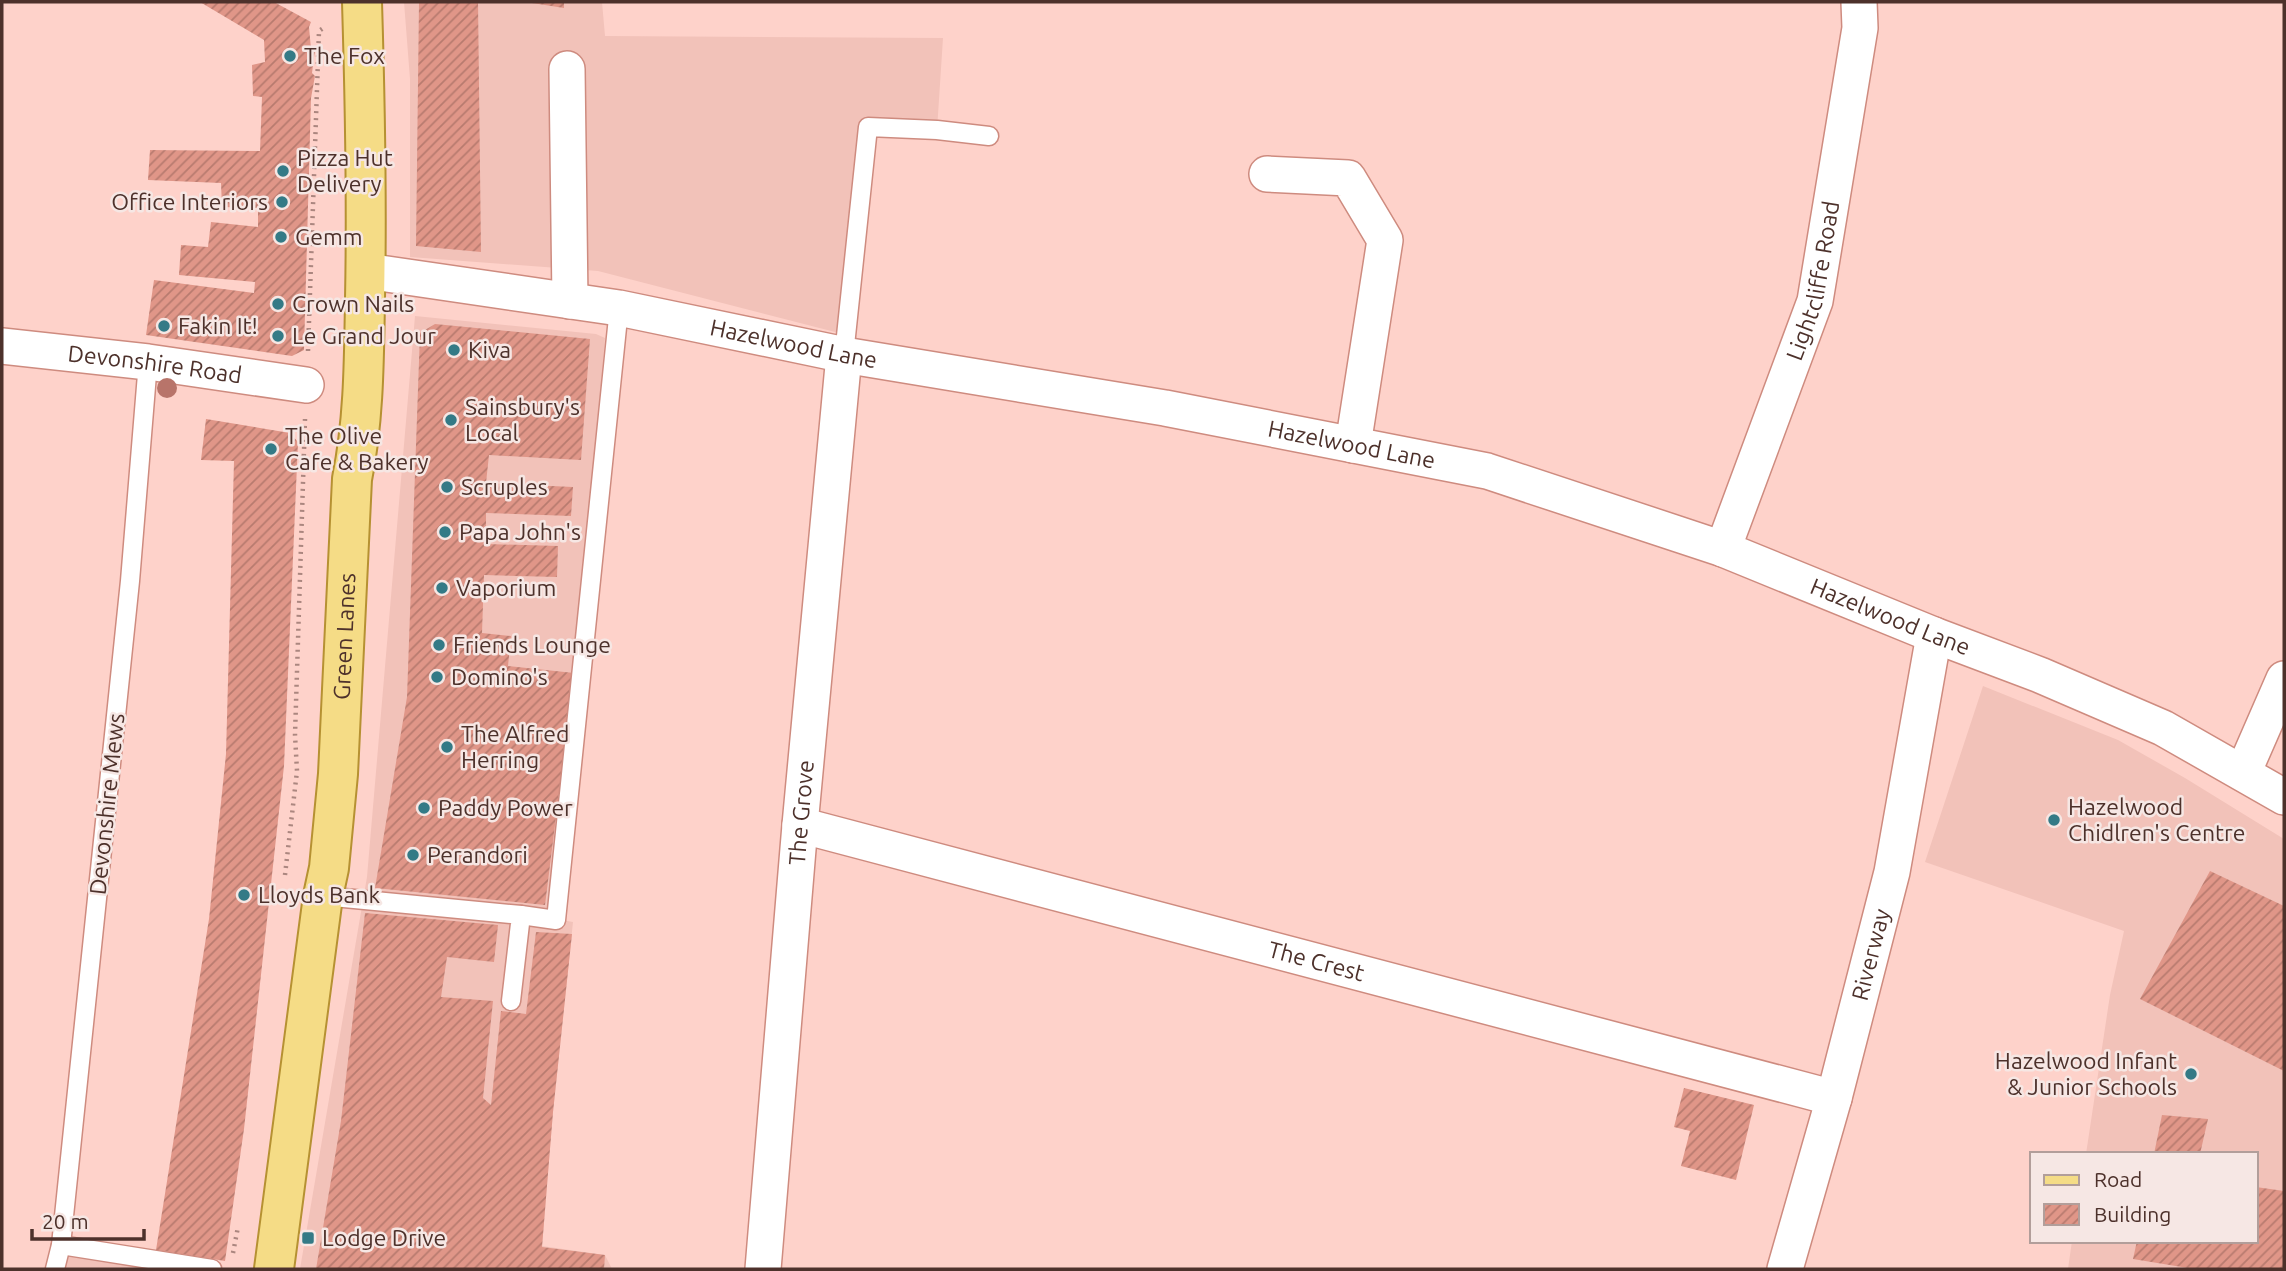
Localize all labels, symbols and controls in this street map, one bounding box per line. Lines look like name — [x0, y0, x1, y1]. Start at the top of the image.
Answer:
place label: The Fox — [304, 43, 385, 68]
marker: The Fox — [282, 48, 298, 64]
place label: Pizza Hut Delivery — [297, 145, 393, 196]
marker: Pizza Hut Delivery — [275, 163, 291, 179]
place label: Office Interiors — [111, 189, 268, 214]
marker: Office Interiors — [274, 194, 290, 210]
street label: Lightcliffe Road — [1781, 199, 1843, 364]
place label: Gemm — [295, 224, 363, 249]
marker: Gemm — [273, 229, 289, 245]
place label: Crown Nails — [292, 291, 414, 316]
marker: Crown Nails — [270, 296, 286, 312]
place label: Fakin It! — [178, 313, 258, 338]
street label: Hazelwood Lane — [708, 314, 879, 372]
marker: Fakin It! — [156, 318, 172, 334]
place label: Le Grand Jour — [292, 323, 436, 348]
marker: Le Grand Jour — [270, 328, 286, 344]
place label: Kiva — [468, 337, 511, 362]
street label: Devonshire Road — [67, 340, 244, 388]
marker: Kiva — [446, 342, 462, 358]
place label: Sainsbury's Local — [465, 394, 580, 445]
marker: Sainsbury's Local — [443, 412, 459, 428]
street label: Hazelwood Lane — [1266, 415, 1437, 473]
place label: The Olive Cafe & Bakery — [285, 423, 429, 474]
marker: The Olive Cafe & Bakery — [263, 441, 279, 457]
place label: Scruples — [461, 474, 548, 499]
marker: Scruples — [439, 479, 455, 495]
place label: Papa John's — [459, 519, 581, 544]
marker: Papa John's — [437, 524, 453, 540]
street label: Green Lanes — [329, 572, 360, 701]
street label: Hazelwood Lane — [1807, 573, 1974, 659]
place label: Vaporium — [456, 575, 556, 600]
marker: Vaporium — [434, 580, 450, 596]
place label: Friends Lounge — [453, 632, 611, 657]
marker: Friends Lounge — [431, 637, 447, 653]
place label: Domino's — [451, 664, 548, 689]
marker: Domino's — [429, 669, 445, 685]
street label: Devonshire Mews — [85, 712, 128, 896]
place label: The Alfred Herring — [461, 721, 569, 772]
marker: The Alfred Herring — [439, 739, 455, 755]
street label: The Grove — [784, 759, 818, 866]
place label: Hazelwood Chidlren's Centre — [2068, 794, 2246, 845]
place label: Paddy Power — [438, 795, 573, 820]
marker: Paddy Power — [416, 800, 432, 816]
marker: Hazelwood Chidlren's Centre — [2046, 812, 2062, 828]
place label: Perandori — [427, 842, 528, 867]
marker: Perandori — [405, 847, 421, 863]
place label: Lloyds Bank — [258, 882, 380, 907]
marker: Lloyds Bank — [236, 887, 252, 903]
street label: Riverway — [1847, 906, 1894, 1003]
street label: The Crest — [1266, 936, 1367, 985]
place label: Hazelwood Infant & Junior Schools — [1995, 1048, 2177, 1099]
marker: Hazelwood Infant & Junior Schools — [2183, 1066, 2199, 1082]
legend — [2030, 1152, 2258, 1243]
text: Road — [2094, 1167, 2142, 1191]
scale bar — [32, 1198, 144, 1242]
text: Building — [2094, 1202, 2171, 1226]
text: 20 m — [42, 1209, 89, 1233]
place label: Lodge Drive — [322, 1225, 446, 1250]
marker: Lodge Drive — [300, 1230, 316, 1246]

